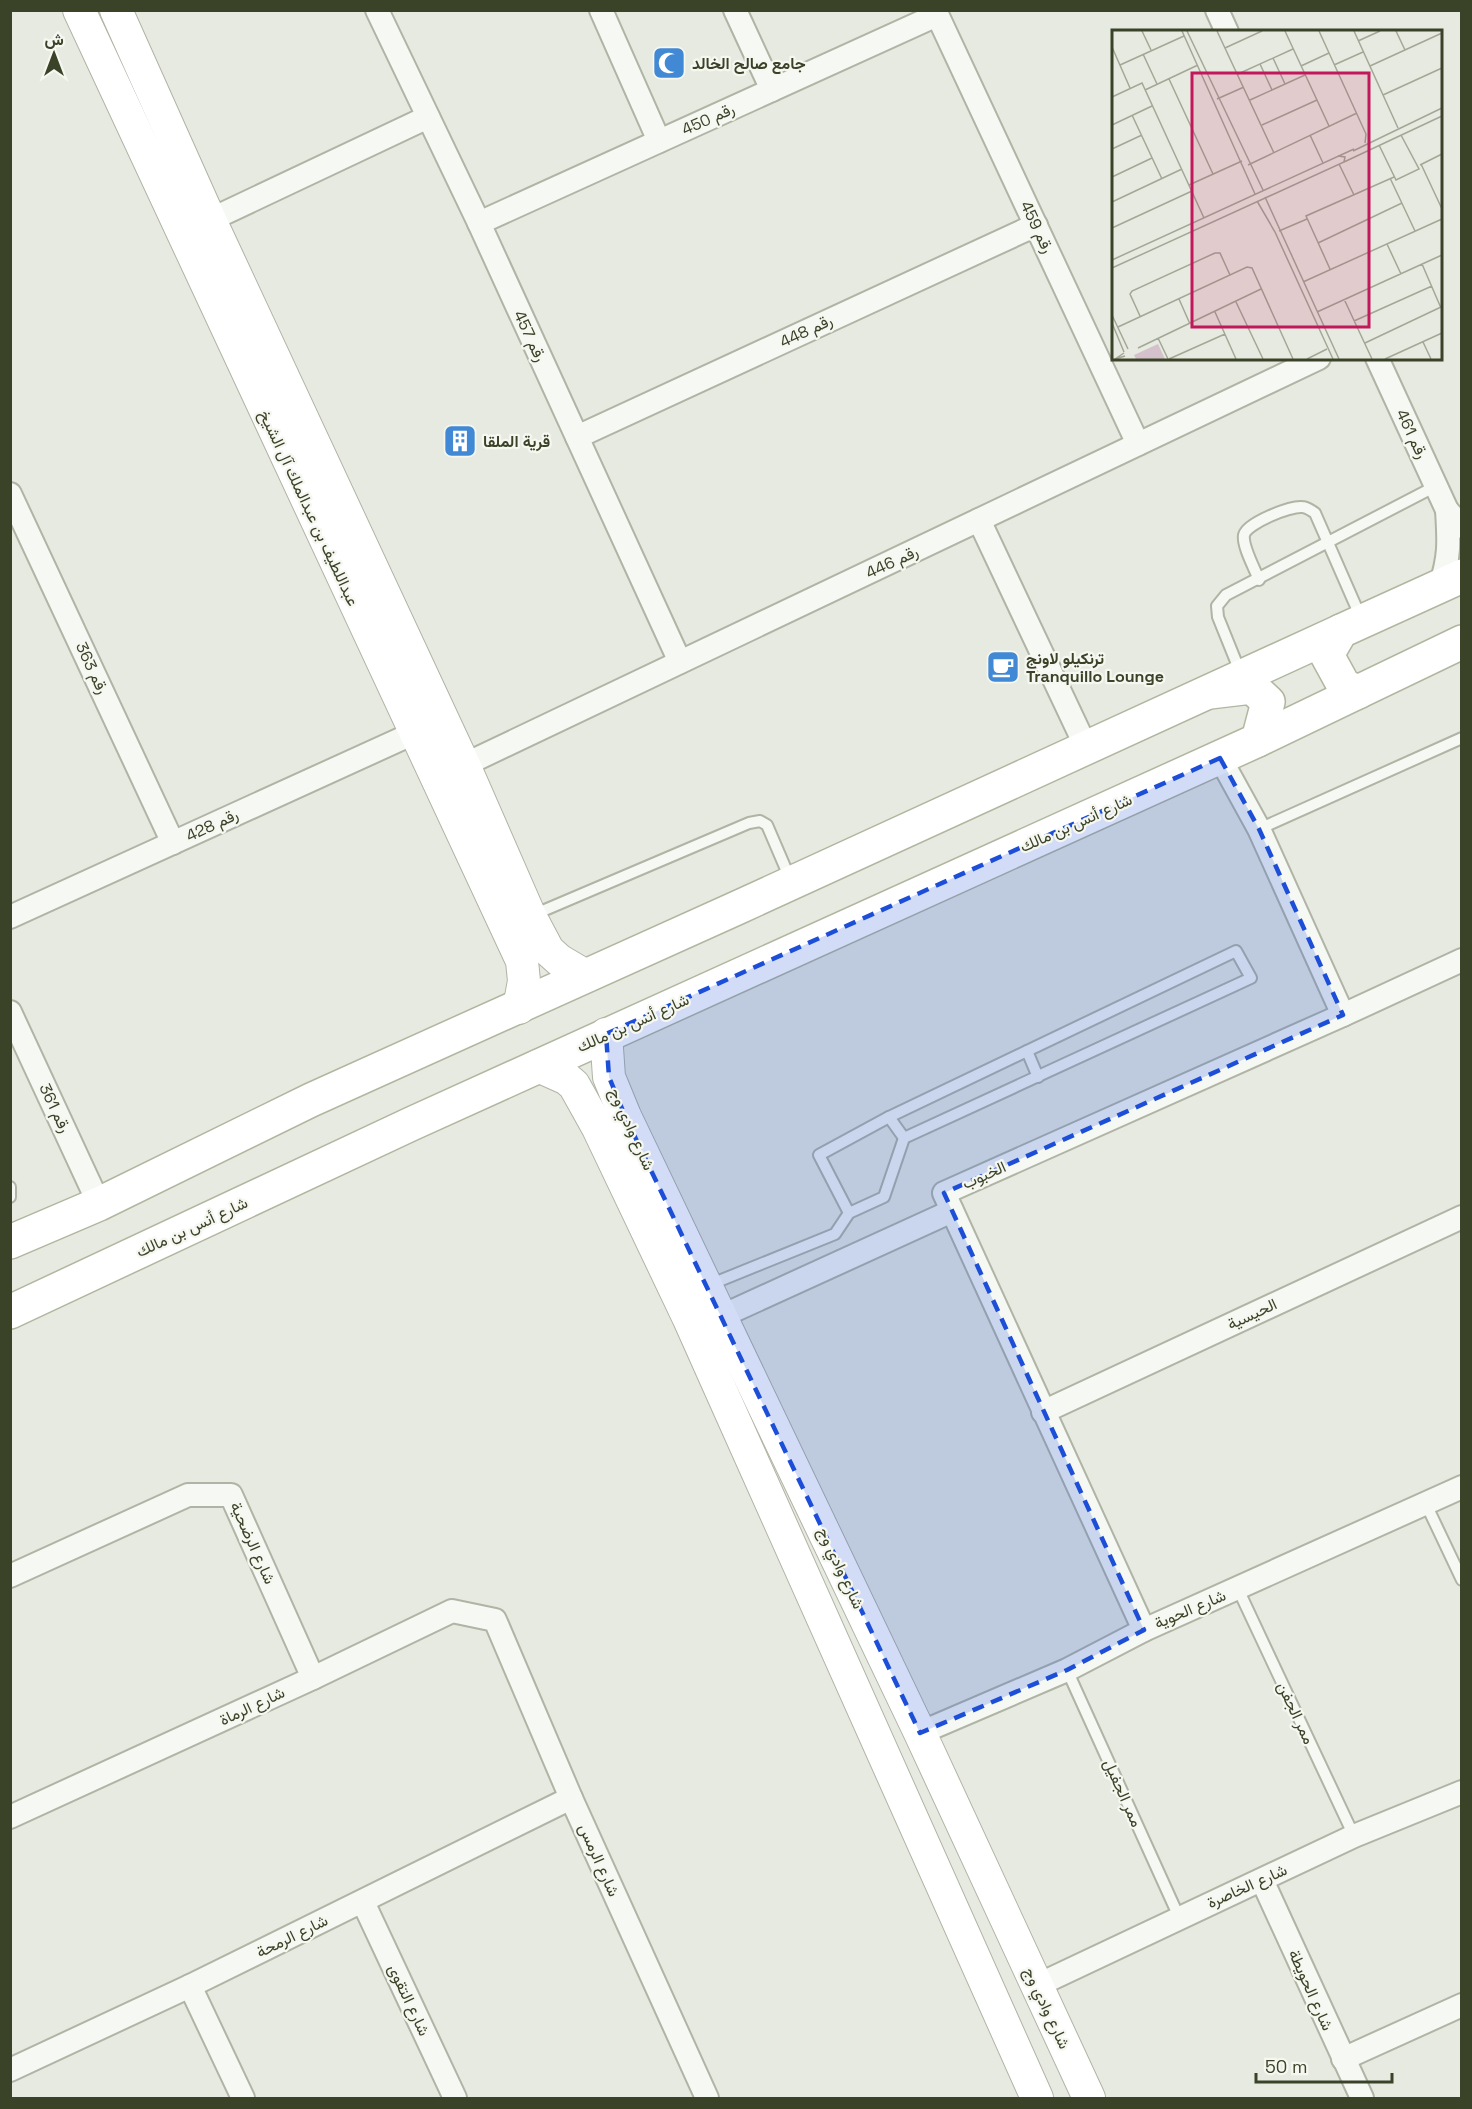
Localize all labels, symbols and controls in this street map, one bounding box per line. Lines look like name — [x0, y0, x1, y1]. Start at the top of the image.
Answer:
north arrow — [24, 24, 84, 84]
text: ش — [44, 29, 64, 50]
inset map — [1112, 30, 1442, 360]
mosque icon: جامع صالح الخالد — [651, 45, 687, 81]
place label: جامع صالح الخالد — [692, 53, 806, 75]
street label: رقم 450 — [678, 98, 738, 140]
street label: رقم 459 — [1016, 197, 1058, 257]
street label: رقم 457 — [509, 307, 551, 365]
street label: رقم 448 — [776, 310, 836, 352]
street label: رقم 461 — [1391, 406, 1433, 462]
street label: عبداللطيف بن عبدالملك آل الشيخ — [253, 407, 364, 610]
building icon: قرية الملقا — [442, 423, 478, 459]
place label: قرية الملقا — [483, 431, 550, 452]
street label: رقم 446 — [862, 541, 922, 583]
street label: رقم 363 — [71, 639, 113, 697]
place label: ترنكيلو لاونج Tranquillo Lounge — [1026, 648, 1164, 687]
cafe icon: ترنكيلو لاونج Tranquillo Lounge — [985, 649, 1021, 685]
street label: شارع أنس بن مالك — [1017, 789, 1136, 858]
street label: رقم 428 — [182, 804, 242, 846]
street label: شارع أنس بن مالك — [574, 989, 693, 1058]
street label: رقم 361 — [34, 1080, 76, 1136]
street label: شارع وادي وج — [602, 1085, 659, 1175]
street label: الخبوب — [959, 1156, 1009, 1194]
street label: شارع أنس بن مالك — [133, 1192, 252, 1263]
street label: الحيسية — [1224, 1293, 1280, 1335]
street label: شارع الرضحية — [225, 1499, 280, 1588]
street label: شارع وادي وج — [810, 1524, 869, 1614]
street label: شارع الحوية — [1151, 1585, 1229, 1634]
street label: ممر الجفن — [1272, 1678, 1320, 1748]
street label: شارع الرماة — [216, 1682, 288, 1731]
street label: ممر الجفيل — [1099, 1756, 1147, 1830]
street label: شارع الرمس — [573, 1820, 624, 1900]
street label: شارع الخاصرة — [1204, 1859, 1291, 1914]
street label: شارع الرمحة — [253, 1910, 332, 1963]
street label: شارع الحويطة — [1283, 1946, 1338, 2034]
street label: شارع التقوى — [382, 1961, 435, 2040]
street label: شارع وادي وج — [1016, 1964, 1075, 2054]
scale bar — [1256, 2046, 1392, 2084]
text: 50 m — [1265, 2055, 1307, 2078]

